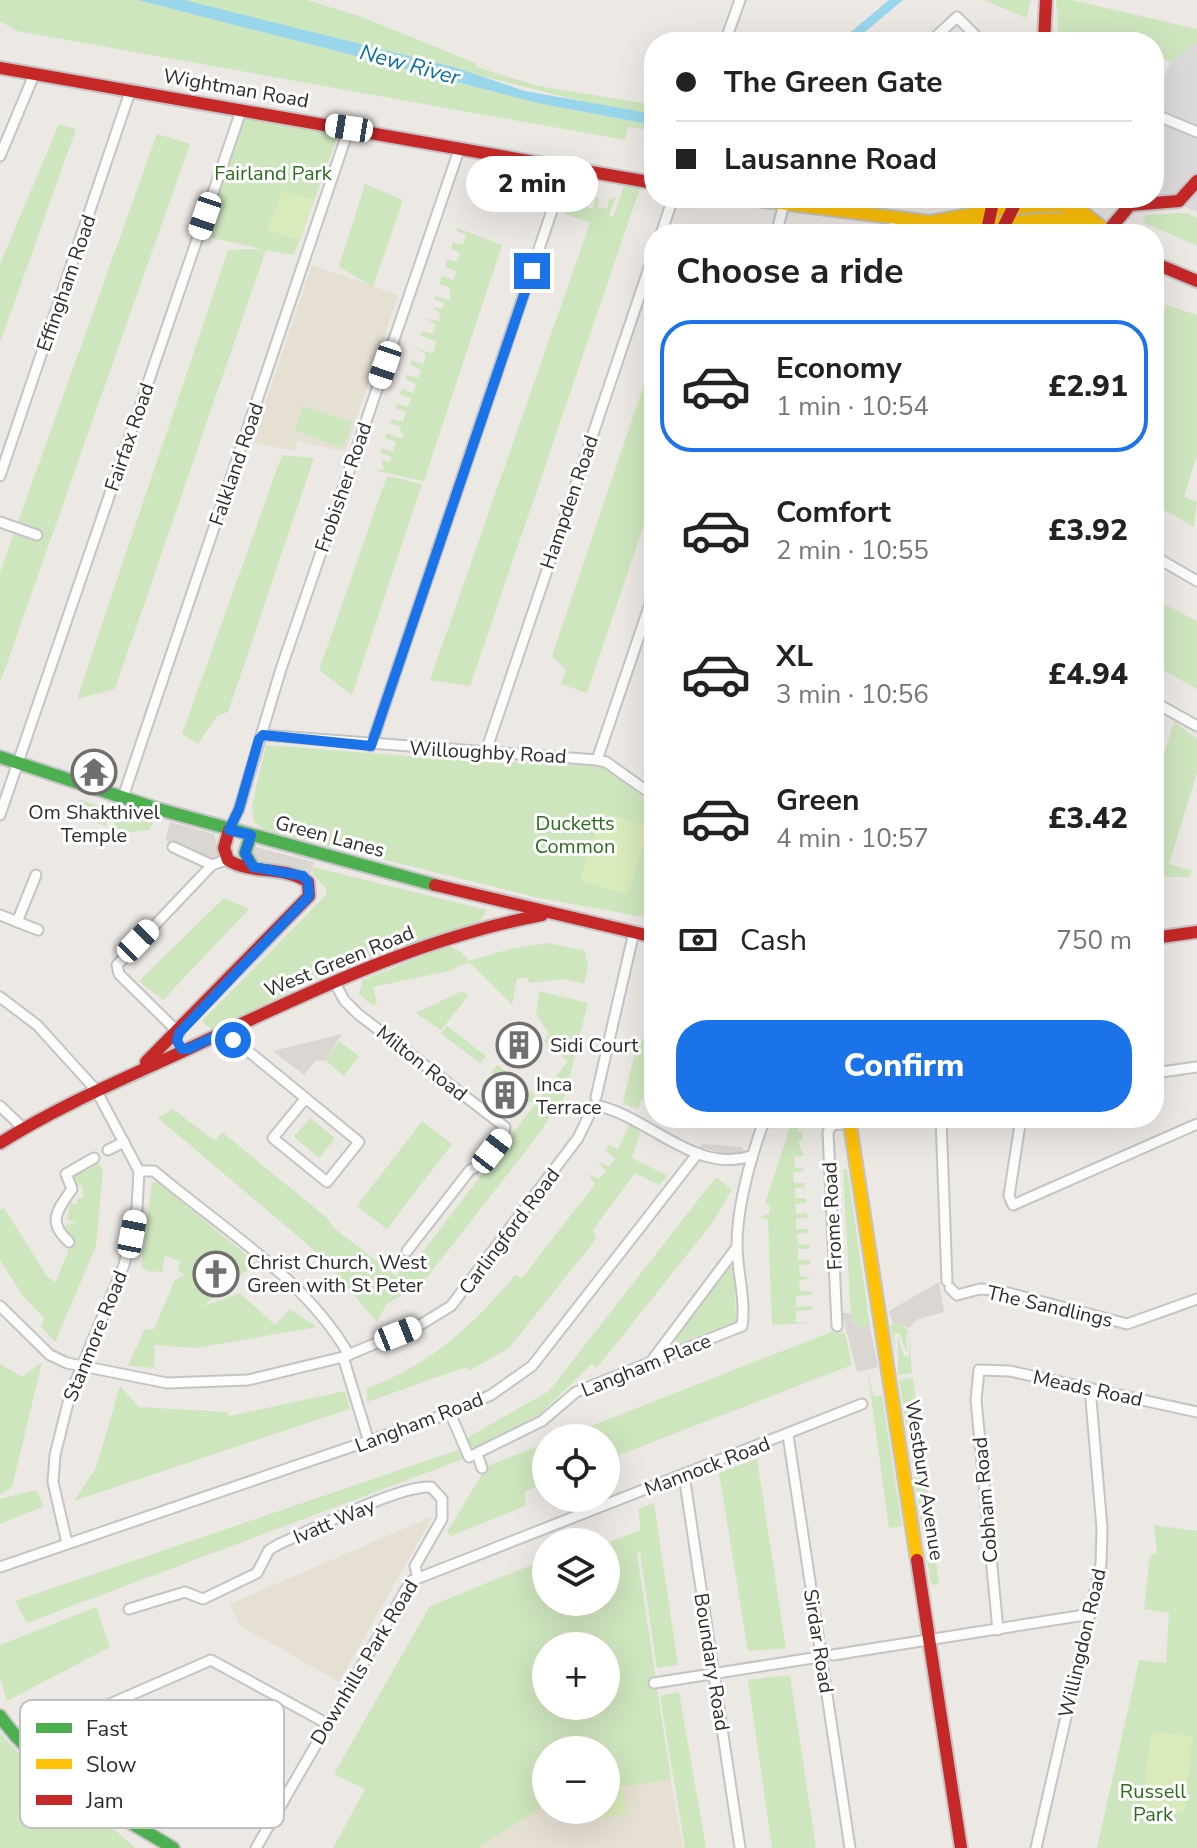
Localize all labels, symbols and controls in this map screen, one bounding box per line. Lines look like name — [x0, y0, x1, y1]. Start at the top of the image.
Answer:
water label: New River — [356, 37, 464, 93]
street label: Wightman Road — [161, 62, 311, 115]
text: The Green Gate — [724, 62, 942, 103]
car — [323, 112, 375, 144]
text: Lausanne Road — [724, 139, 937, 180]
callout: 2 min — [466, 155, 598, 211]
park label: Fairland Park — [214, 160, 333, 187]
text: 2 min — [498, 166, 566, 201]
car — [186, 189, 224, 243]
street label: Effingham Road — [30, 211, 103, 355]
text: Choose a ride — [676, 247, 904, 296]
route end — [514, 253, 550, 289]
car — [366, 338, 404, 392]
text: Economy — [776, 348, 902, 389]
icon: car — [680, 350, 752, 422]
text: £2.91 — [1048, 366, 1128, 407]
street label: Fairfax Road — [98, 379, 161, 495]
text: 1 min · 10:54 — [776, 389, 929, 424]
street label: Falkland Road — [203, 399, 270, 529]
street label: Frobisher Road — [309, 419, 378, 556]
street label: Hampden Road — [534, 432, 605, 573]
text: Comfort — [776, 492, 891, 533]
icon: car — [680, 494, 752, 566]
text: £3.92 — [1048, 510, 1128, 551]
text: 2 min · 10:55 — [776, 533, 929, 568]
text: XL — [776, 636, 813, 677]
icon: car — [680, 638, 752, 710]
text: £4.94 — [1048, 654, 1128, 695]
text: 3 min · 10:56 — [776, 677, 929, 712]
street label: Willoughby Road — [409, 735, 567, 770]
temple icon: Om Shakthivel Temple — [70, 748, 118, 796]
text: Green — [776, 780, 860, 821]
icon: car — [680, 782, 752, 854]
text: £3.42 — [1048, 798, 1128, 839]
place label: Om Shakthivel Temple — [28, 799, 160, 849]
street label: Green Lanes — [272, 809, 388, 864]
park label: Ducketts Common — [535, 810, 615, 860]
text: 4 min · 10:57 — [776, 821, 929, 856]
car — [113, 915, 163, 967]
icon: cash — [676, 918, 720, 962]
street label: West Green Road — [260, 919, 418, 1004]
text: Cash — [740, 920, 807, 961]
text: 750 m — [1056, 923, 1132, 958]
street label: Milton Road — [371, 1019, 473, 1107]
button: Confirm — [676, 1020, 1132, 1112]
building icon: Sidi Court — [495, 1021, 543, 1069]
route start — [215, 1022, 251, 1058]
place label: Sidi Court — [550, 1032, 639, 1059]
building icon: Inca Terrace — [481, 1071, 529, 1119]
place label: Inca Terrace — [536, 1071, 602, 1121]
car — [468, 1125, 516, 1177]
street label: Frome Road — [816, 1161, 849, 1271]
street label: Carlingford Road — [453, 1162, 566, 1300]
car — [116, 1208, 148, 1260]
place label: Christ Church, West Green with St Peter — [247, 1249, 428, 1299]
church icon: Christ Church, West Green with St Peter — [192, 1250, 240, 1298]
street label: Stanmore Road — [57, 1267, 134, 1406]
street label: The Sandlings — [984, 1279, 1115, 1334]
car — [371, 1314, 425, 1354]
street label: Langham Place — [577, 1327, 715, 1404]
street label: Meads Road — [1031, 1364, 1145, 1413]
street label: Langham Road — [351, 1386, 487, 1459]
street label: Westbury Avenue — [898, 1398, 951, 1562]
map controls — [532, 1424, 620, 1824]
button: locate — [532, 1424, 620, 1512]
street label: Mannock Road — [640, 1430, 774, 1503]
street label: Cobham Road — [967, 1436, 1004, 1564]
street label: Ivatt Way — [289, 1492, 380, 1551]
button: layers — [532, 1528, 620, 1616]
street label: Willingdon Road — [1052, 1566, 1113, 1720]
street label: Downhills Park Road — [304, 1575, 424, 1750]
street label: Sirdar Road — [797, 1587, 840, 1695]
street label: Boundary Road — [687, 1591, 736, 1733]
button: + — [532, 1632, 620, 1720]
legend — [20, 1700, 284, 1828]
text: Fast — [86, 1714, 128, 1744]
button: − — [532, 1736, 620, 1824]
text: Slow — [86, 1750, 137, 1780]
park label: Russell Park — [1120, 1778, 1186, 1828]
text: Jam — [85, 1786, 124, 1816]

